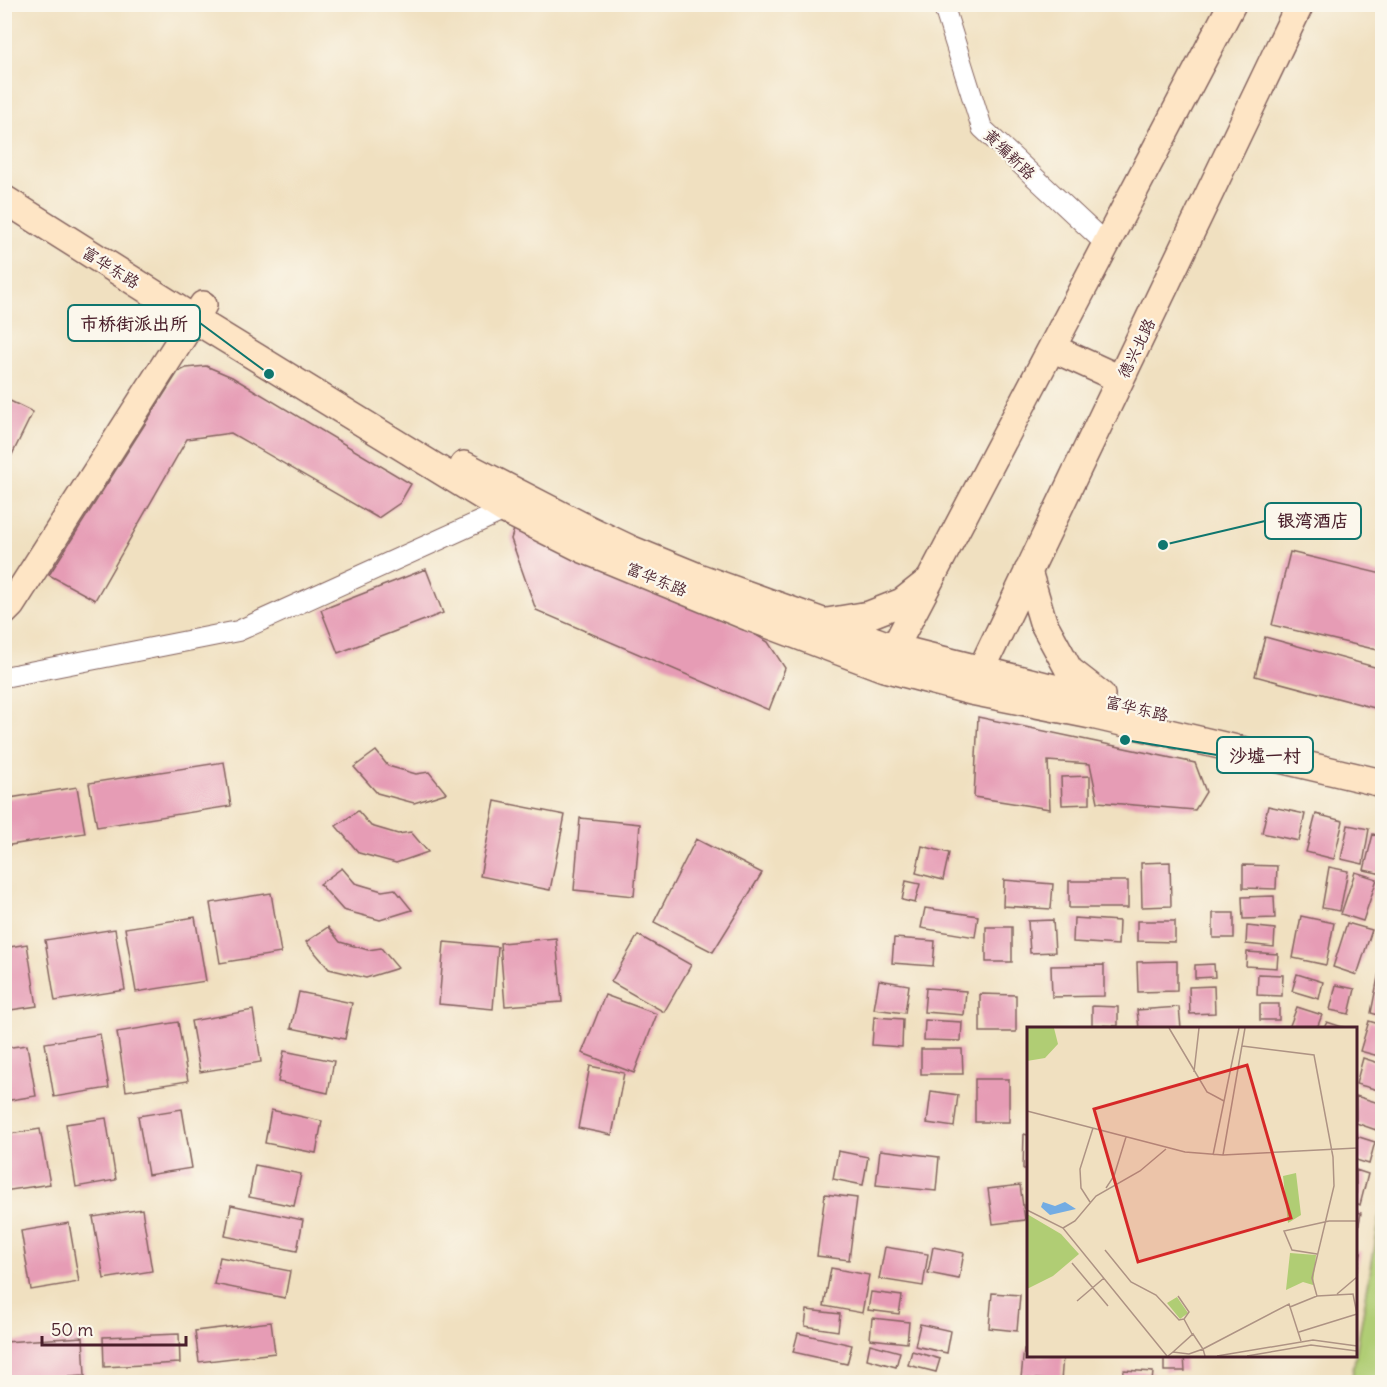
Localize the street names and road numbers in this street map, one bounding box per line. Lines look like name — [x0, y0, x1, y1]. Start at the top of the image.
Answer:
street label: 黄编新路 — [980, 125, 1040, 183]
street label: 富华东路 — [79, 242, 143, 292]
street label: 德兴北路 — [1113, 315, 1159, 381]
street label: 富华东路 — [624, 558, 690, 600]
street label: 富华东路 — [1104, 691, 1170, 725]

